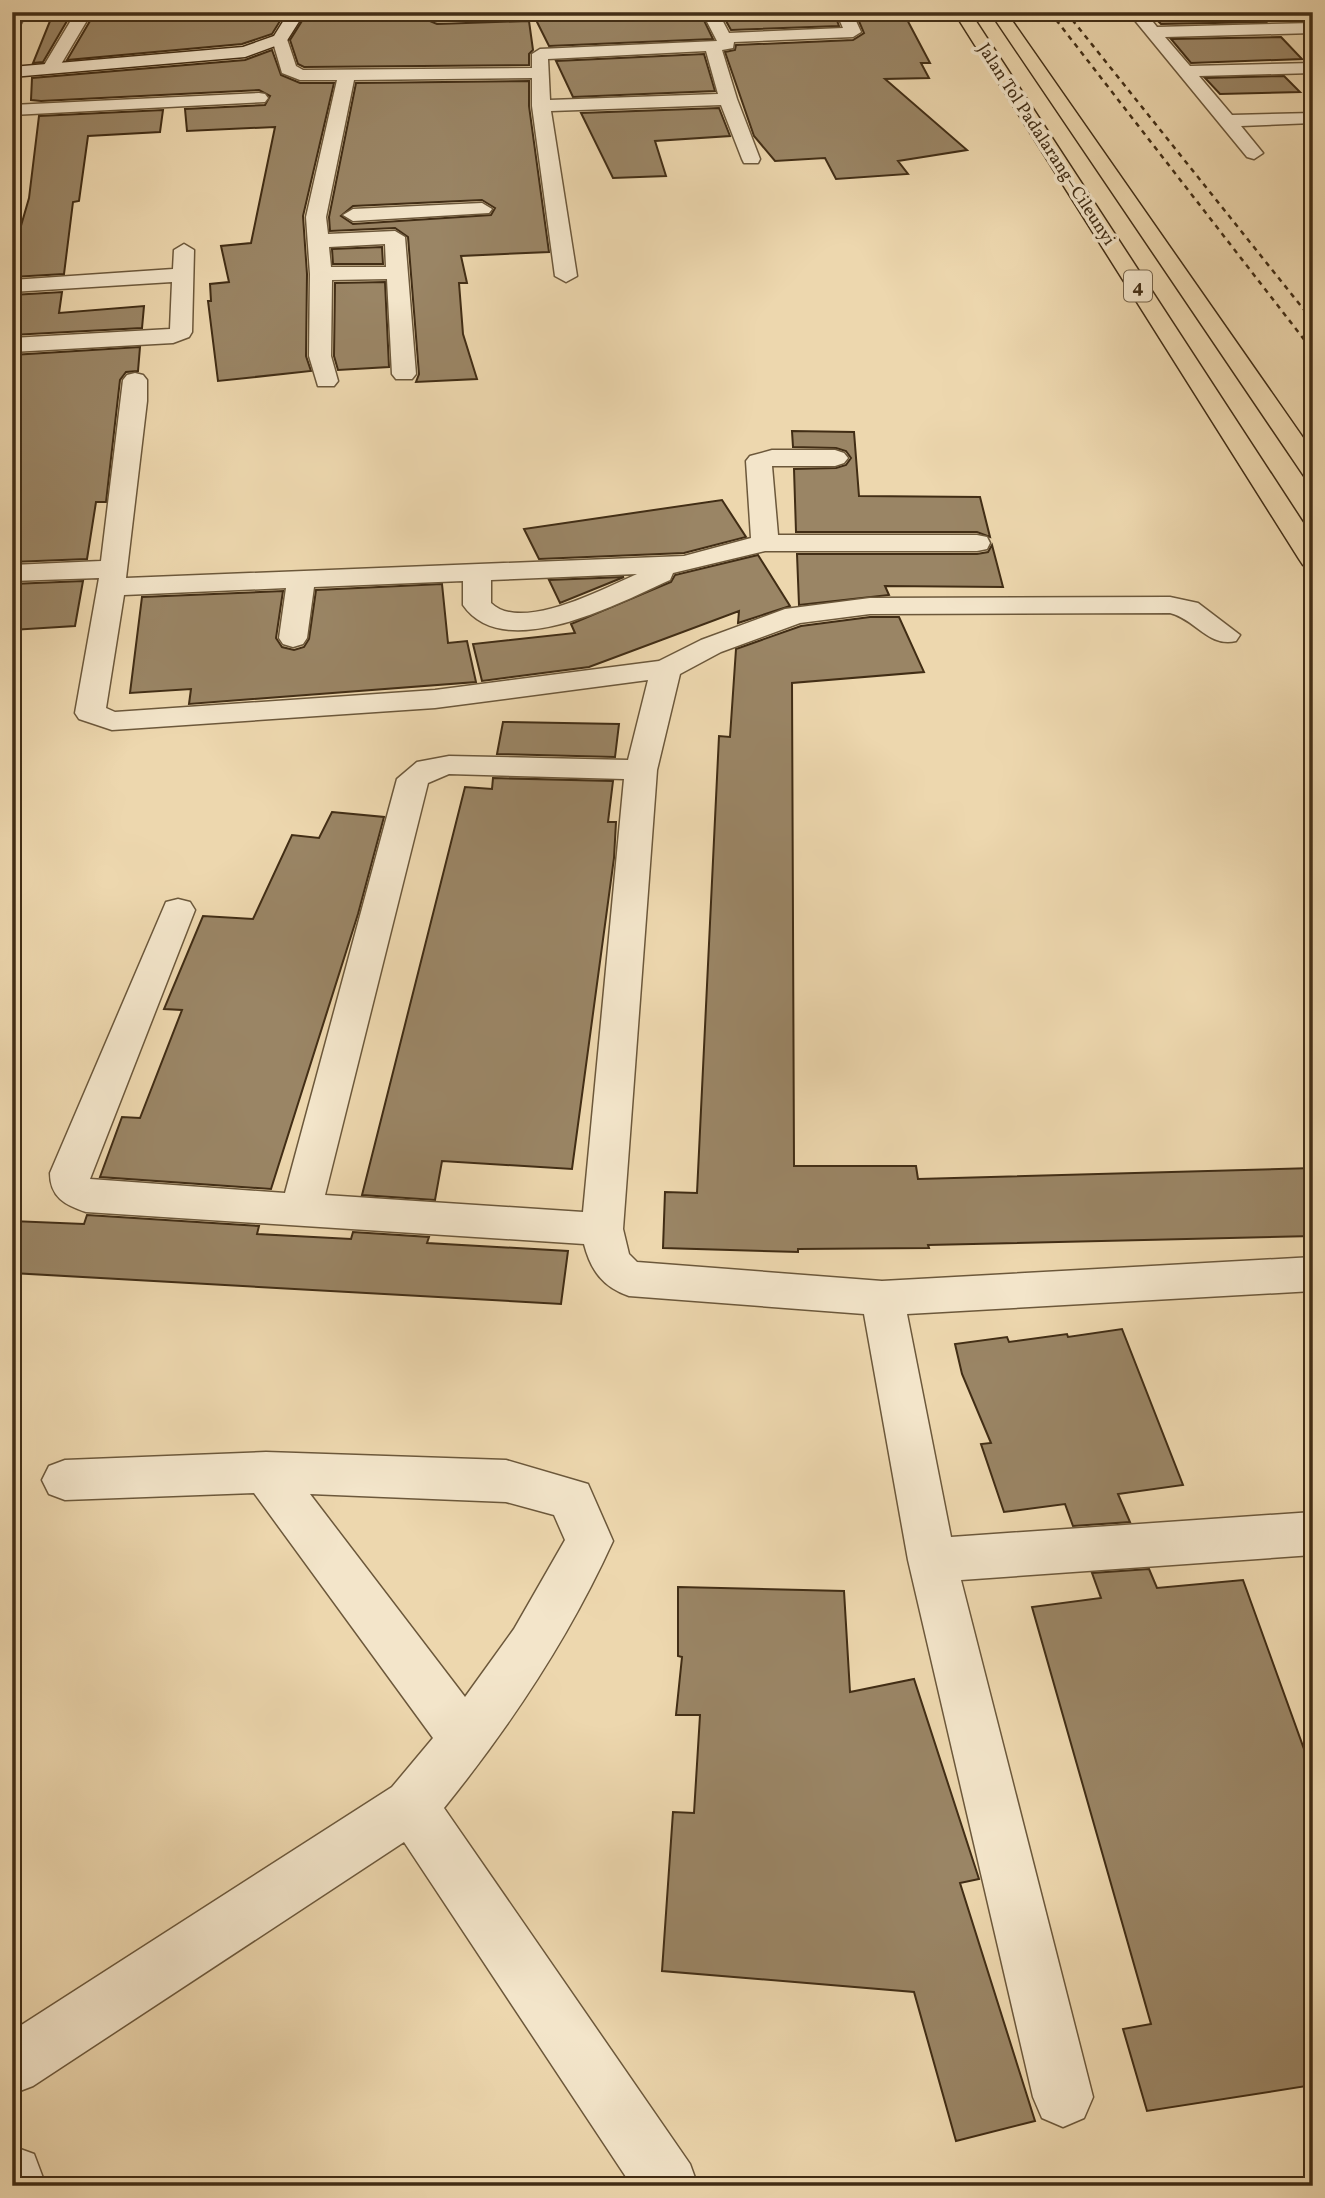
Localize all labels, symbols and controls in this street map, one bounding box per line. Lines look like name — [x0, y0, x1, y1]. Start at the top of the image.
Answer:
street label: Jalan Tol Padalarang–Cileunyi — [971, 39, 1121, 251]
road number: 4 — [1124, 270, 1152, 302]

